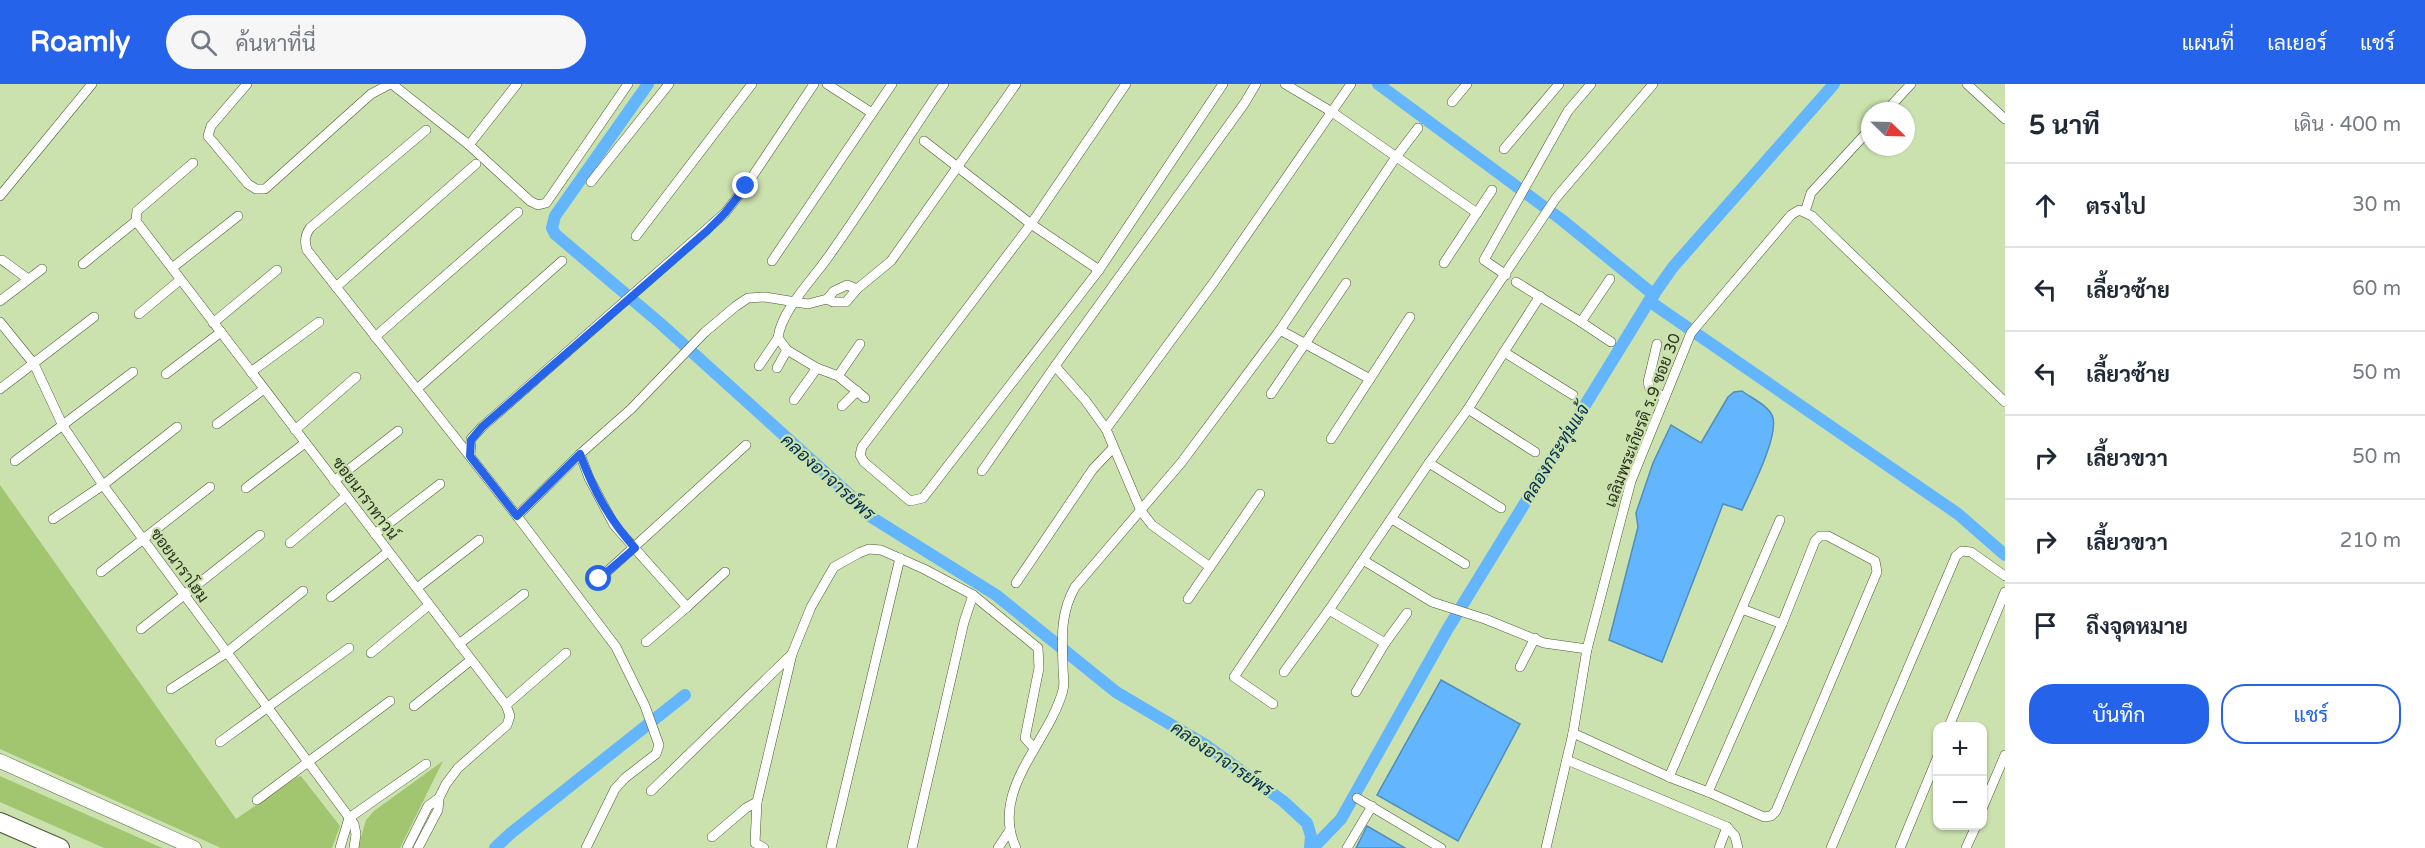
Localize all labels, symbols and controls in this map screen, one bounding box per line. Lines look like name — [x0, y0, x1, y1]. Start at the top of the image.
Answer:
search box — [166, 15, 586, 69]
text: Roamly — [30, 25, 130, 59]
icon: search — [187, 26, 220, 59]
text: ค้นหาที่นี่ — [235, 31, 316, 57]
text: แผนที่ — [2182, 31, 2234, 56]
text: เลเยอร์ — [2267, 31, 2327, 56]
text: แชร์ — [2360, 31, 2395, 56]
north arrow — [1861, 102, 1915, 156]
text: 5 นาที — [2029, 110, 2100, 141]
text: เดิน · 400 m — [2293, 113, 2401, 137]
route end — [732, 172, 758, 198]
icon: ahead — [2029, 189, 2062, 222]
text: 30 m — [2352, 193, 2401, 217]
text: ตรงไป — [2086, 194, 2146, 220]
icon: left — [2029, 273, 2062, 306]
text: 60 m — [2352, 277, 2401, 301]
text: เลี้ยวซ้าย — [2086, 278, 2170, 304]
street label: เฉลิมพระเกียรติ ร.9 ซอย 30 — [1599, 330, 1685, 510]
icon: left — [2029, 357, 2062, 390]
text: 50 m — [2352, 361, 2401, 385]
text: เลี้ยวซ้าย — [2086, 362, 2170, 388]
water label: คลองกระทุ่มแจ้ — [1515, 397, 1596, 507]
water label: คลองอาจารย์พร — [777, 428, 882, 526]
icon: right — [2029, 441, 2062, 474]
text: 50 m — [2352, 445, 2401, 469]
text: เลี้ยวขวา — [2086, 446, 2168, 472]
street label: ซอยนาราทาวน์ — [328, 451, 405, 544]
street label: ซอยนาราโฮม — [146, 523, 214, 607]
icon: right — [2029, 525, 2062, 558]
text: 210 m — [2340, 529, 2401, 553]
text: เลี้ยวขวา — [2086, 530, 2168, 556]
route start — [585, 565, 611, 591]
icon: arrive — [2029, 609, 2062, 642]
text: ถึงจุดหมาย — [2086, 614, 2188, 640]
button: บันทึก — [2029, 684, 2209, 744]
button: แชร์ — [2221, 684, 2401, 744]
water label: คลองอาจารย์พร — [1167, 715, 1280, 802]
map controls — [1933, 722, 1987, 830]
button: + — [1933, 722, 1987, 776]
button: − — [1933, 776, 1987, 830]

